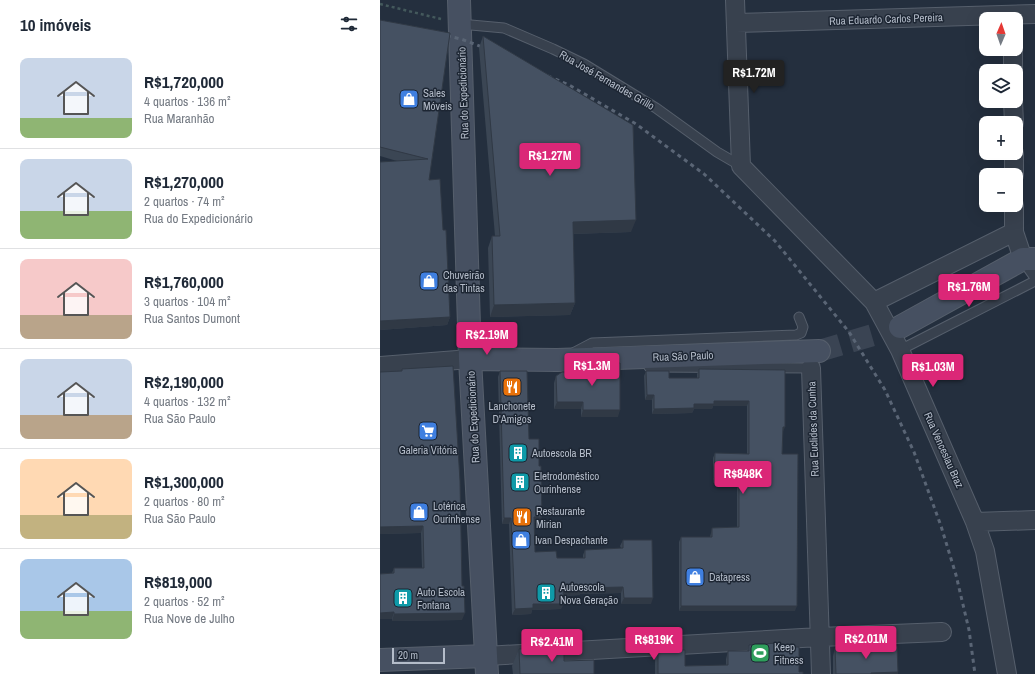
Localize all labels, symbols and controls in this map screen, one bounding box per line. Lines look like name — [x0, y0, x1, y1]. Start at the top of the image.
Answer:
street label: Rua Eduardo Carlos Pereira — [829, 10, 943, 28]
north arrow — [979, 12, 1023, 56]
map controls — [979, 12, 1023, 212]
text: 10 imóveis — [20, 13, 91, 36]
icon: filters — [338, 13, 360, 35]
street label: Rua do Expedicionário — [454, 47, 472, 139]
street label: Rua José Fernandes Grillo — [557, 47, 657, 113]
pin: R$1.72M — [717, 60, 791, 94]
text: R$1.72M — [732, 64, 776, 81]
button: layers — [979, 64, 1023, 108]
text: R$1,720,000 — [144, 70, 224, 93]
icon: home — [52, 74, 100, 122]
place label: Sales Móveis — [423, 86, 453, 113]
shop icon: Sales Móveis — [398, 88, 420, 110]
text: 4 quartos · 136 m² — [144, 93, 231, 110]
text: Rua Maranhão — [144, 110, 215, 127]
button: + — [979, 116, 1023, 160]
pin: R$1.27M — [513, 143, 587, 177]
text: R$1.27M — [528, 147, 572, 164]
button: − — [979, 168, 1023, 212]
text: R$1,270,000 — [144, 170, 224, 193]
icon: home — [52, 175, 100, 223]
text: 2 quartos · 74 m² — [144, 193, 225, 210]
text: Rua do Expedicionário — [144, 210, 253, 227]
place label: Chuveirão das Tintas — [443, 268, 485, 295]
text: R$1,760,000 — [144, 270, 224, 293]
shop icon: Chuveirão das Tintas — [418, 270, 440, 292]
pin: R$1.76M — [932, 274, 1006, 308]
icon: home — [52, 275, 100, 323]
text: R$1.76M — [947, 278, 991, 295]
text: 3 quartos · 104 m² — [144, 293, 231, 310]
text: Rua Santos Dumont — [144, 310, 240, 327]
pin: R$2.19M — [450, 322, 524, 356]
text: R$2.19M — [465, 326, 509, 343]
street label: Rua São Paulo — [652, 348, 714, 364]
pin: R$1.3M — [559, 353, 625, 387]
pin: R$1.03M — [896, 354, 970, 388]
text: R$1.3M — [573, 357, 611, 374]
text: R$1.03M — [911, 358, 955, 375]
text: R$2,190,000 — [144, 370, 224, 393]
street label: Rua do Expedicionário — [464, 371, 482, 463]
icon: home — [52, 375, 100, 423]
restaurant icon: Lanchonete D'Amigos — [501, 376, 523, 398]
street label: Rua Euclides da Cunha — [804, 381, 822, 477]
text: 4 quartos · 132 m² — [144, 393, 231, 410]
place label: Lanchonete D'Amigos — [488, 399, 536, 426]
text: Rua São Paulo — [144, 410, 216, 427]
street label: Rua Venceslau Braz — [921, 410, 967, 491]
supermarket icon: Galeria Vitória — [417, 420, 439, 442]
building icon: Autoescola BR — [507, 442, 529, 464]
place label: Galeria Vitória — [399, 443, 457, 457]
place label: Autoescola BR — [531, 446, 592, 460]
pin: R$848K — [710, 461, 776, 495]
text: R$848K — [723, 465, 763, 482]
place label: Eletrodoméstico Ourinhense — [534, 469, 599, 496]
text: R$1,300,000 — [144, 470, 224, 493]
building icon: Eletrodoméstico Ourinhense — [509, 471, 531, 493]
icon: home — [52, 475, 100, 523]
text: 2 quartos · 80 m² — [144, 493, 225, 510]
place label: Lotérica Ourinhense — [433, 499, 480, 526]
shop icon: Lotérica Ourinhense — [408, 501, 430, 523]
place label: Restaurante Mirian — [536, 504, 585, 531]
restaurant icon: Restaurante Mirian — [511, 506, 533, 528]
text: Rua São Paulo — [144, 510, 216, 527]
shop icon: Ivan Despachante — [510, 529, 532, 551]
place label: Ivan Despachante — [535, 533, 608, 547]
shop icon: Datapress — [684, 566, 706, 588]
text: R$819,000 — [144, 570, 212, 593]
place label: Datapress — [709, 570, 751, 584]
icon: home — [52, 575, 100, 623]
place label: Autoescola Nova Geração — [559, 580, 618, 607]
building icon: Autoescola Nova Geração — [535, 582, 557, 604]
place label: Auto Escola Fontana — [416, 585, 465, 612]
building icon: Auto Escola Fontana — [392, 587, 414, 609]
text: 2 quartos · 52 m² — [144, 593, 225, 610]
text: Rua Nove de Julho — [144, 610, 235, 627]
pin: R$2.01M — [829, 626, 903, 660]
pin: R$819K — [621, 627, 687, 661]
pin: R$2.41M — [515, 629, 589, 663]
text: R$2.01M — [844, 630, 888, 647]
text: R$819K — [634, 631, 674, 648]
text: R$2.41M — [530, 633, 574, 650]
place label: Keep Fitness — [774, 640, 804, 667]
sports icon: Keep Fitness — [749, 642, 771, 664]
scale bar — [392, 646, 445, 665]
text: 20 m — [398, 648, 418, 662]

